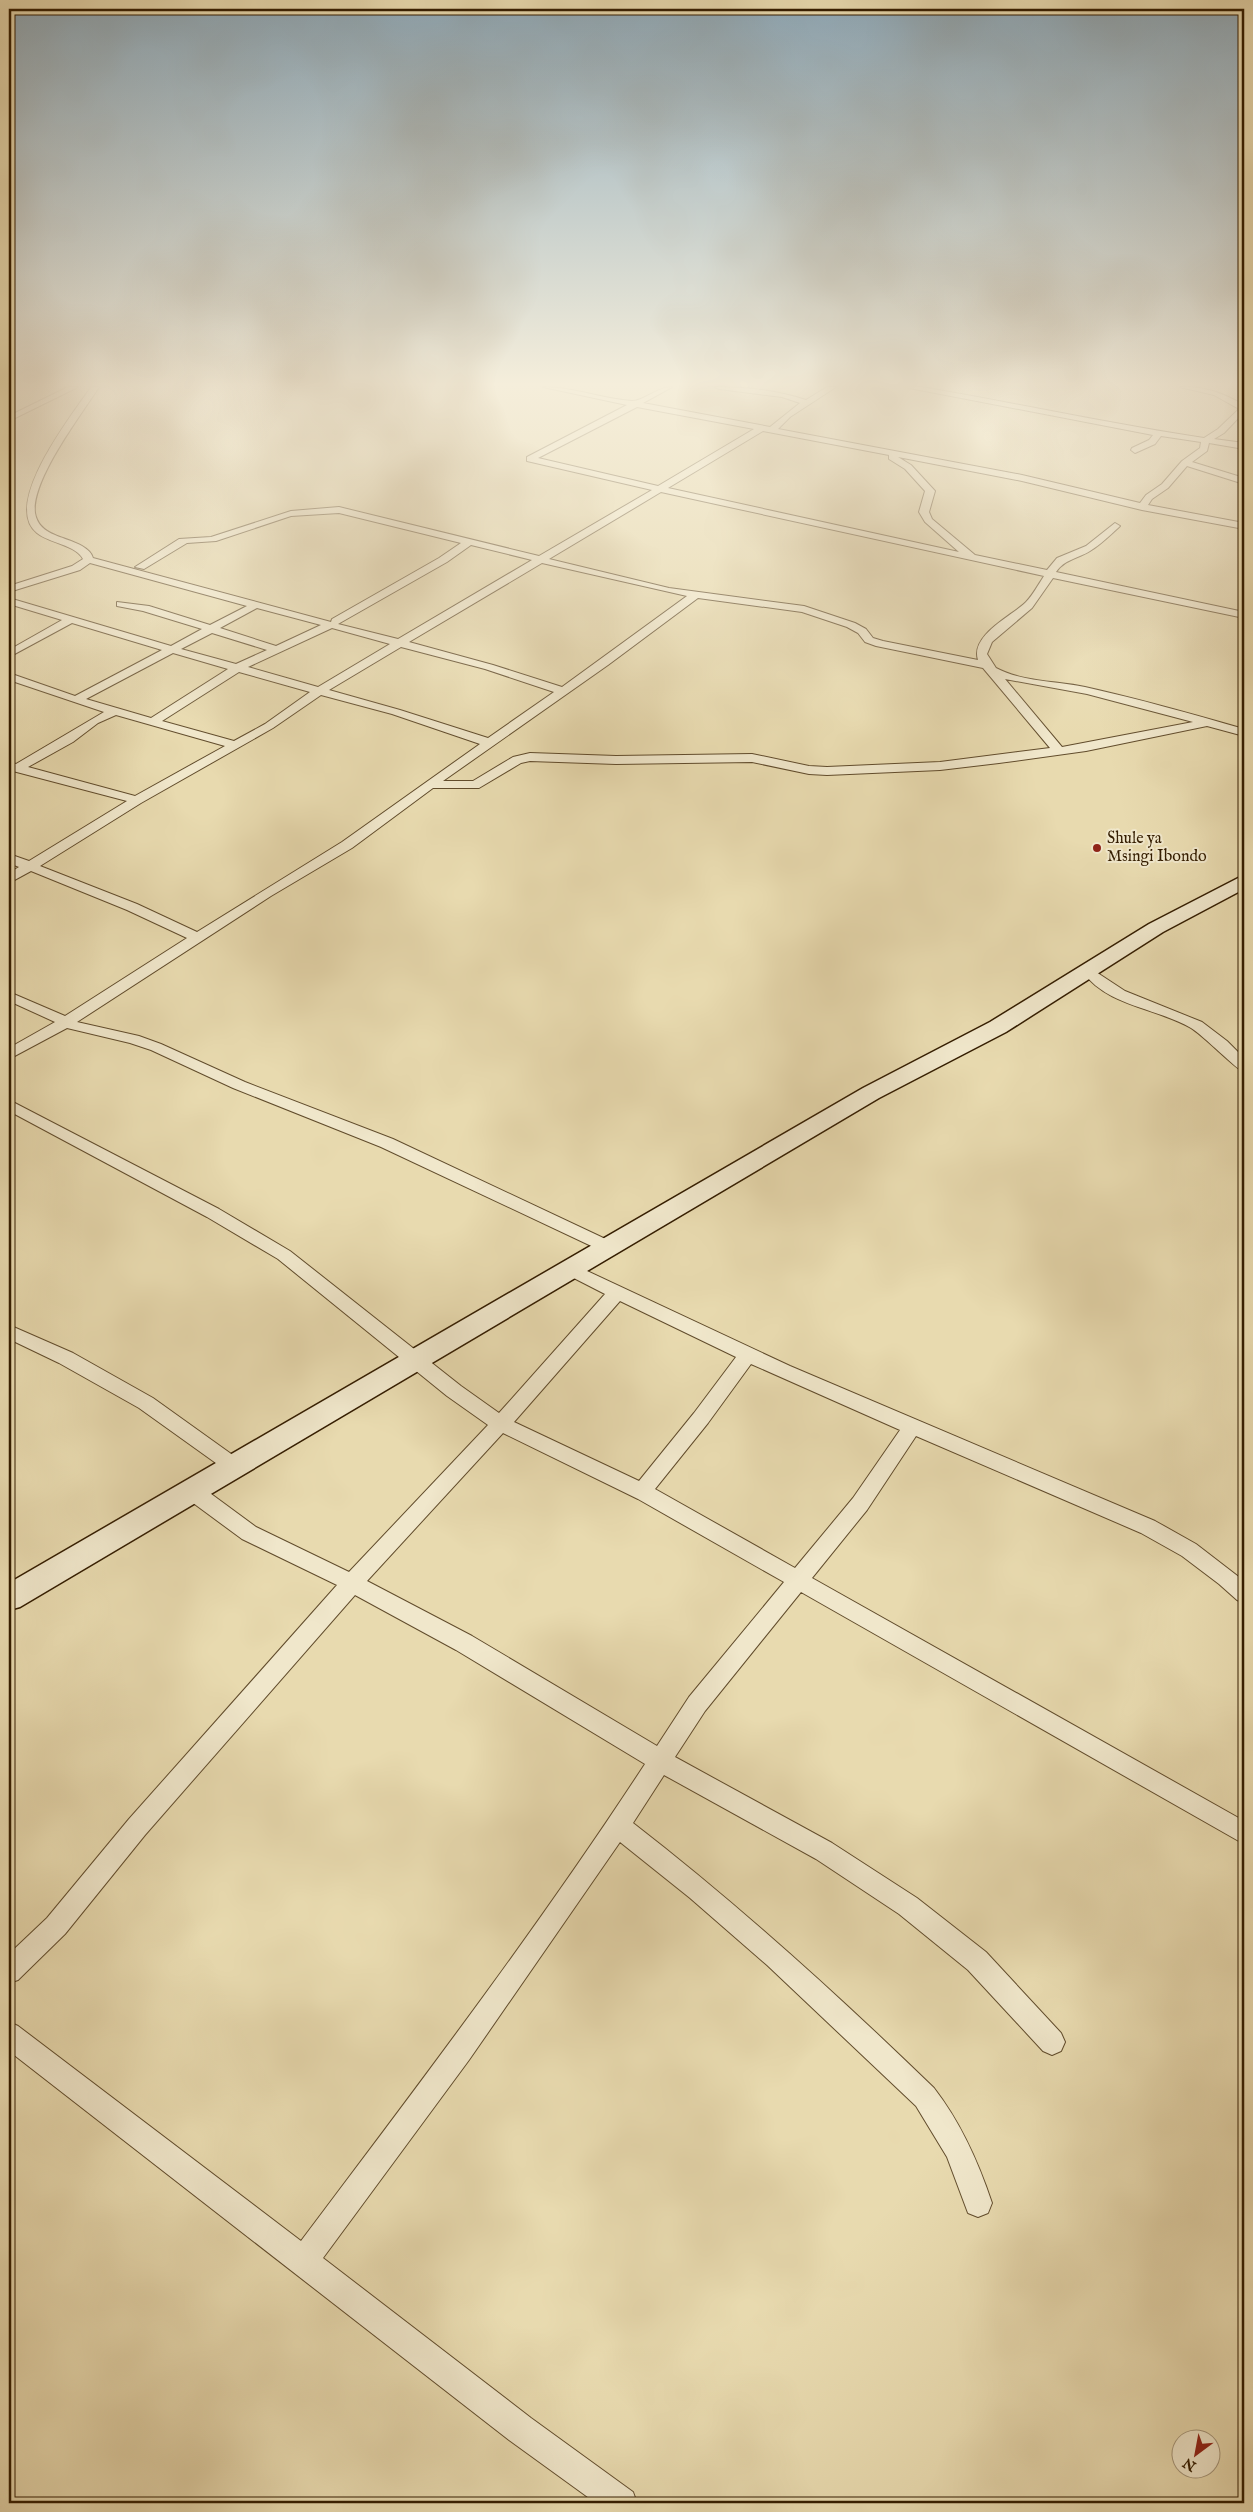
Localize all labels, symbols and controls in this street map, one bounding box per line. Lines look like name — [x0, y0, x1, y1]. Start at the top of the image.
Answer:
place label: Shule ya Msingi Ibondo — [1107, 829, 1207, 867]
marker: Shule ya Msingi Ibondo — [1091, 842, 1103, 854]
north arrow — [1170, 2430, 1220, 2480]
text: N — [1180, 2453, 1200, 2476]

